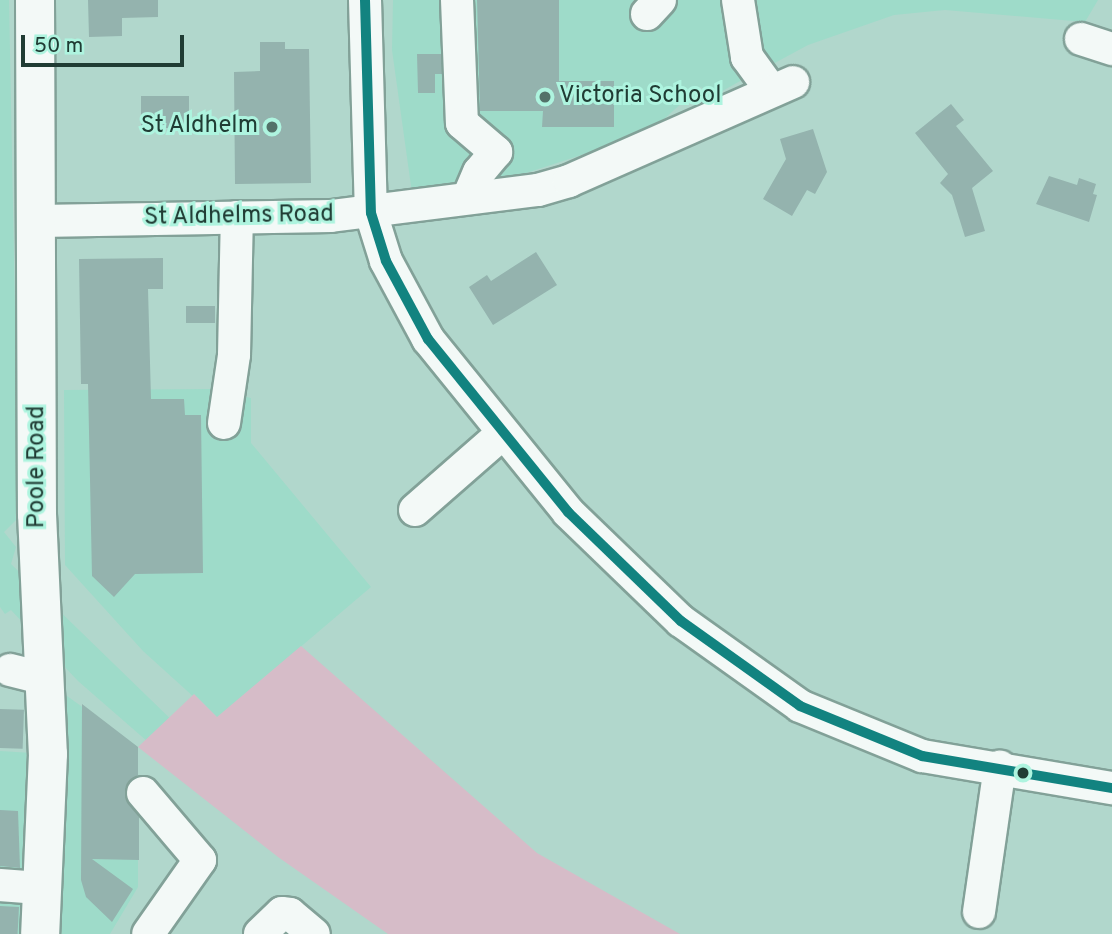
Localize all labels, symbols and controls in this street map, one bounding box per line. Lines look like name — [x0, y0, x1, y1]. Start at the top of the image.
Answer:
scale bar — [24, 21, 187, 65]
text: 50 m — [34, 33, 83, 60]
place label: Victoria School — [559, 83, 721, 111]
marker: Victoria School — [537, 89, 553, 105]
place label: St Aldhelm — [140, 113, 258, 141]
marker: St Aldhelm — [264, 119, 280, 135]
street label: St Aldhelms Road — [143, 201, 335, 233]
street label: Poole Road — [24, 406, 52, 528]
unlabelled marker — [1016, 766, 1030, 780]

